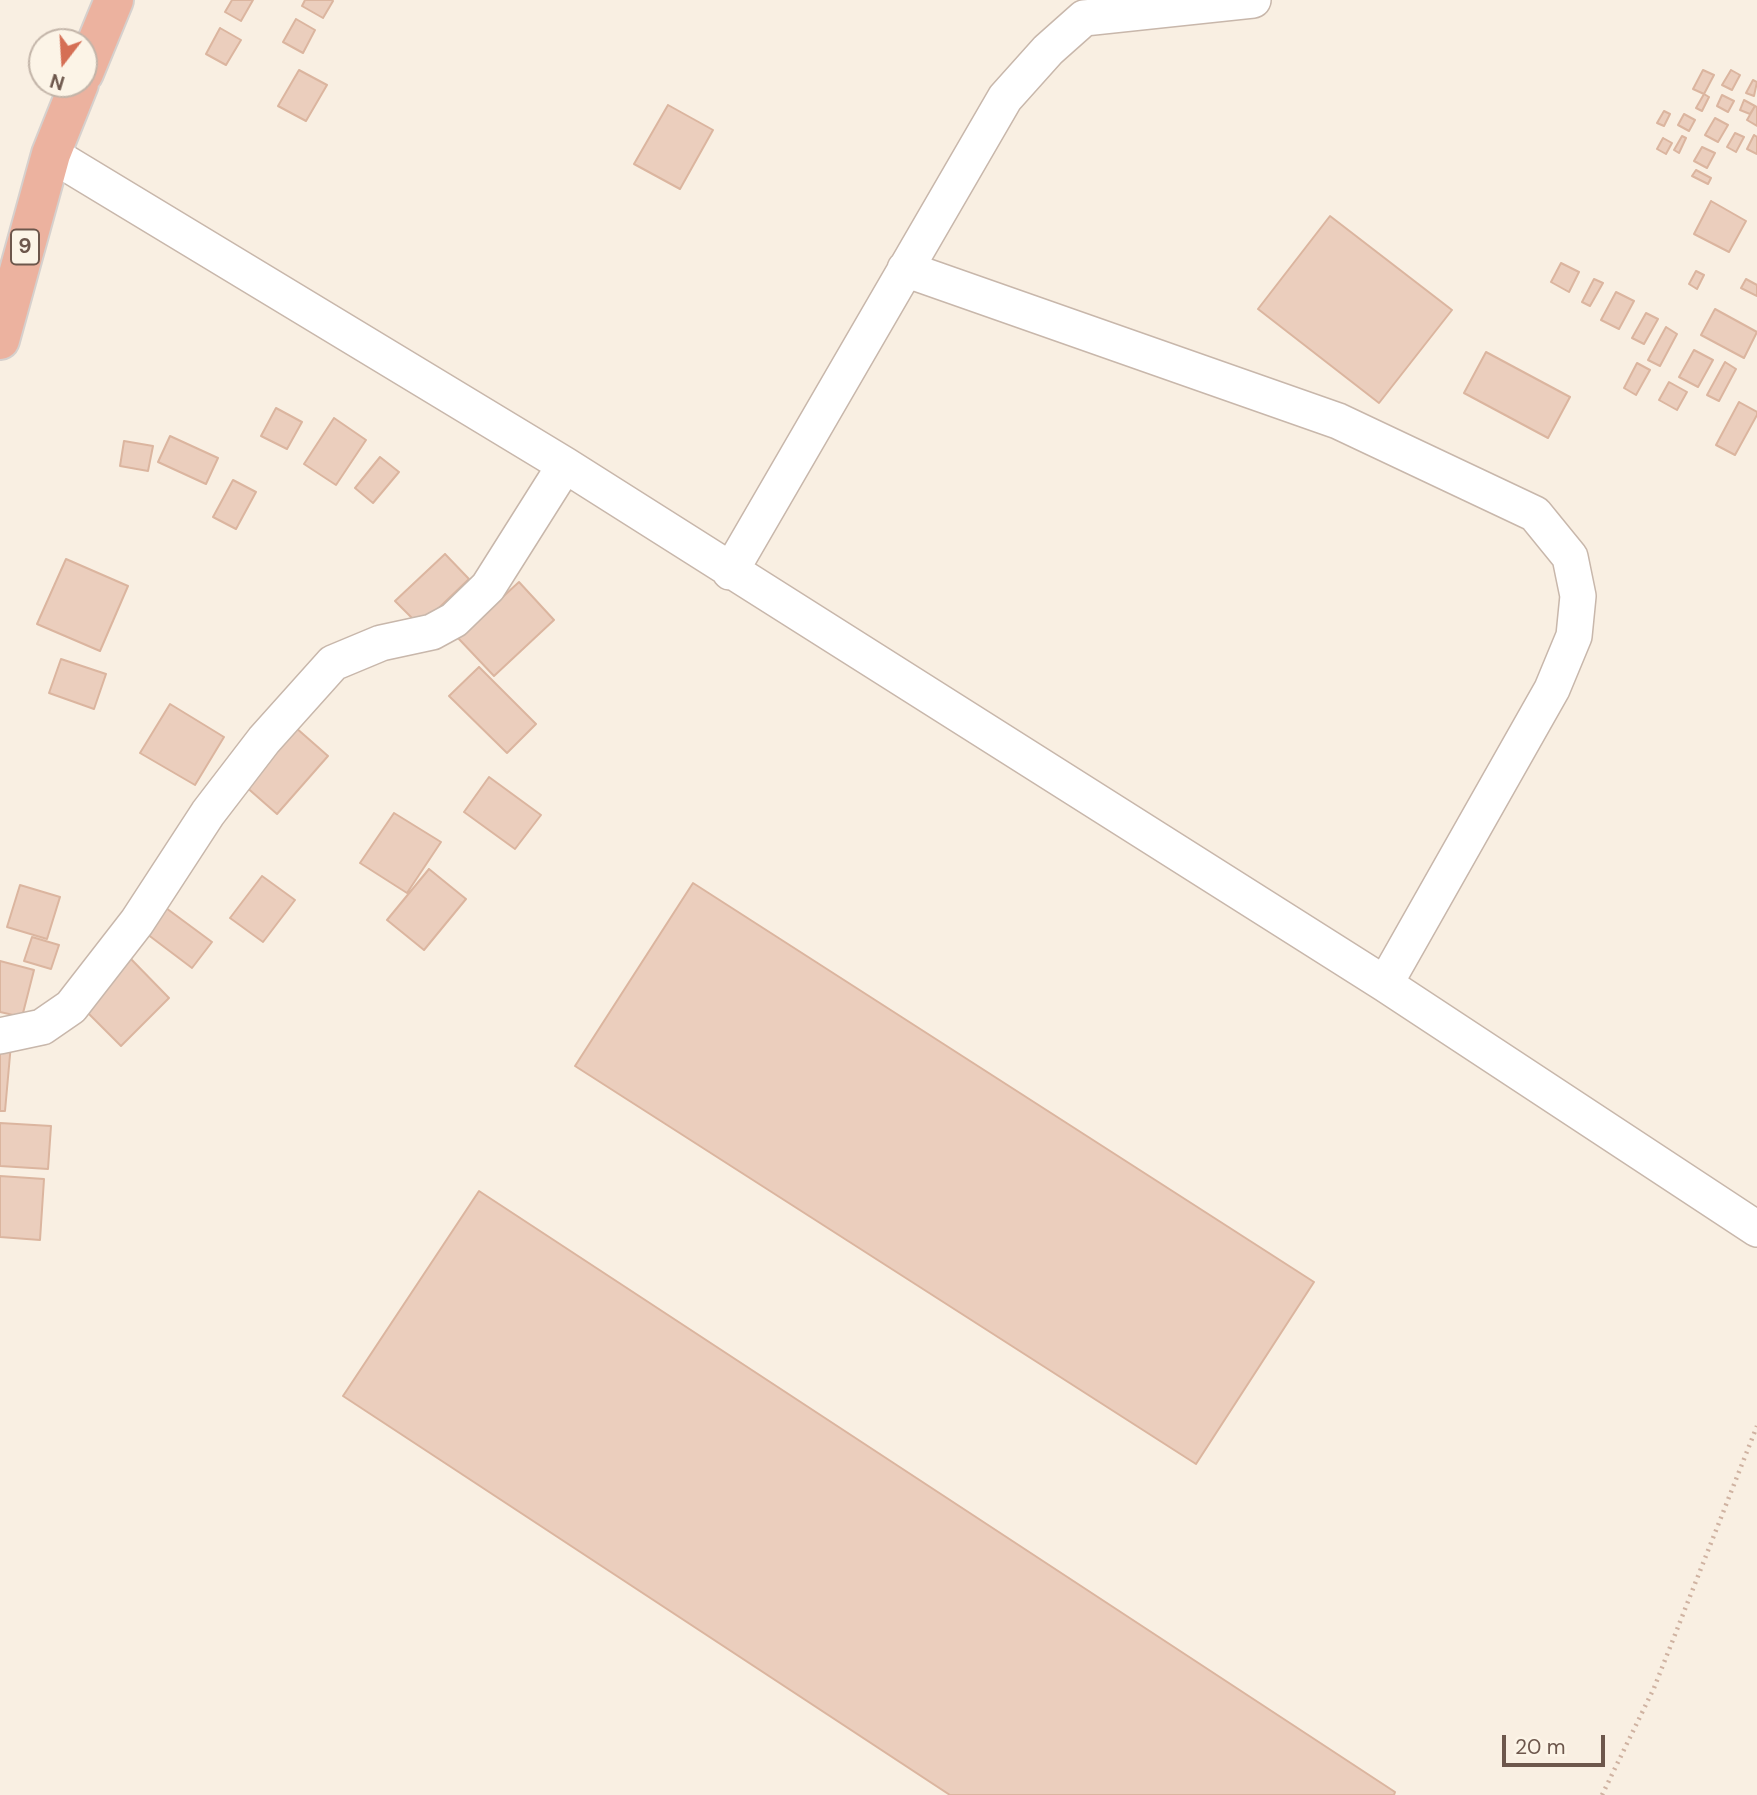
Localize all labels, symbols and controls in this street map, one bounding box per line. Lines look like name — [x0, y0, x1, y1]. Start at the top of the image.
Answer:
north arrow — [28, 28, 98, 98]
text: N — [47, 68, 68, 96]
road number: 9 — [11, 230, 39, 264]
scale bar — [1505, 1722, 1608, 1766]
text: 20 m — [1515, 1733, 1566, 1761]

